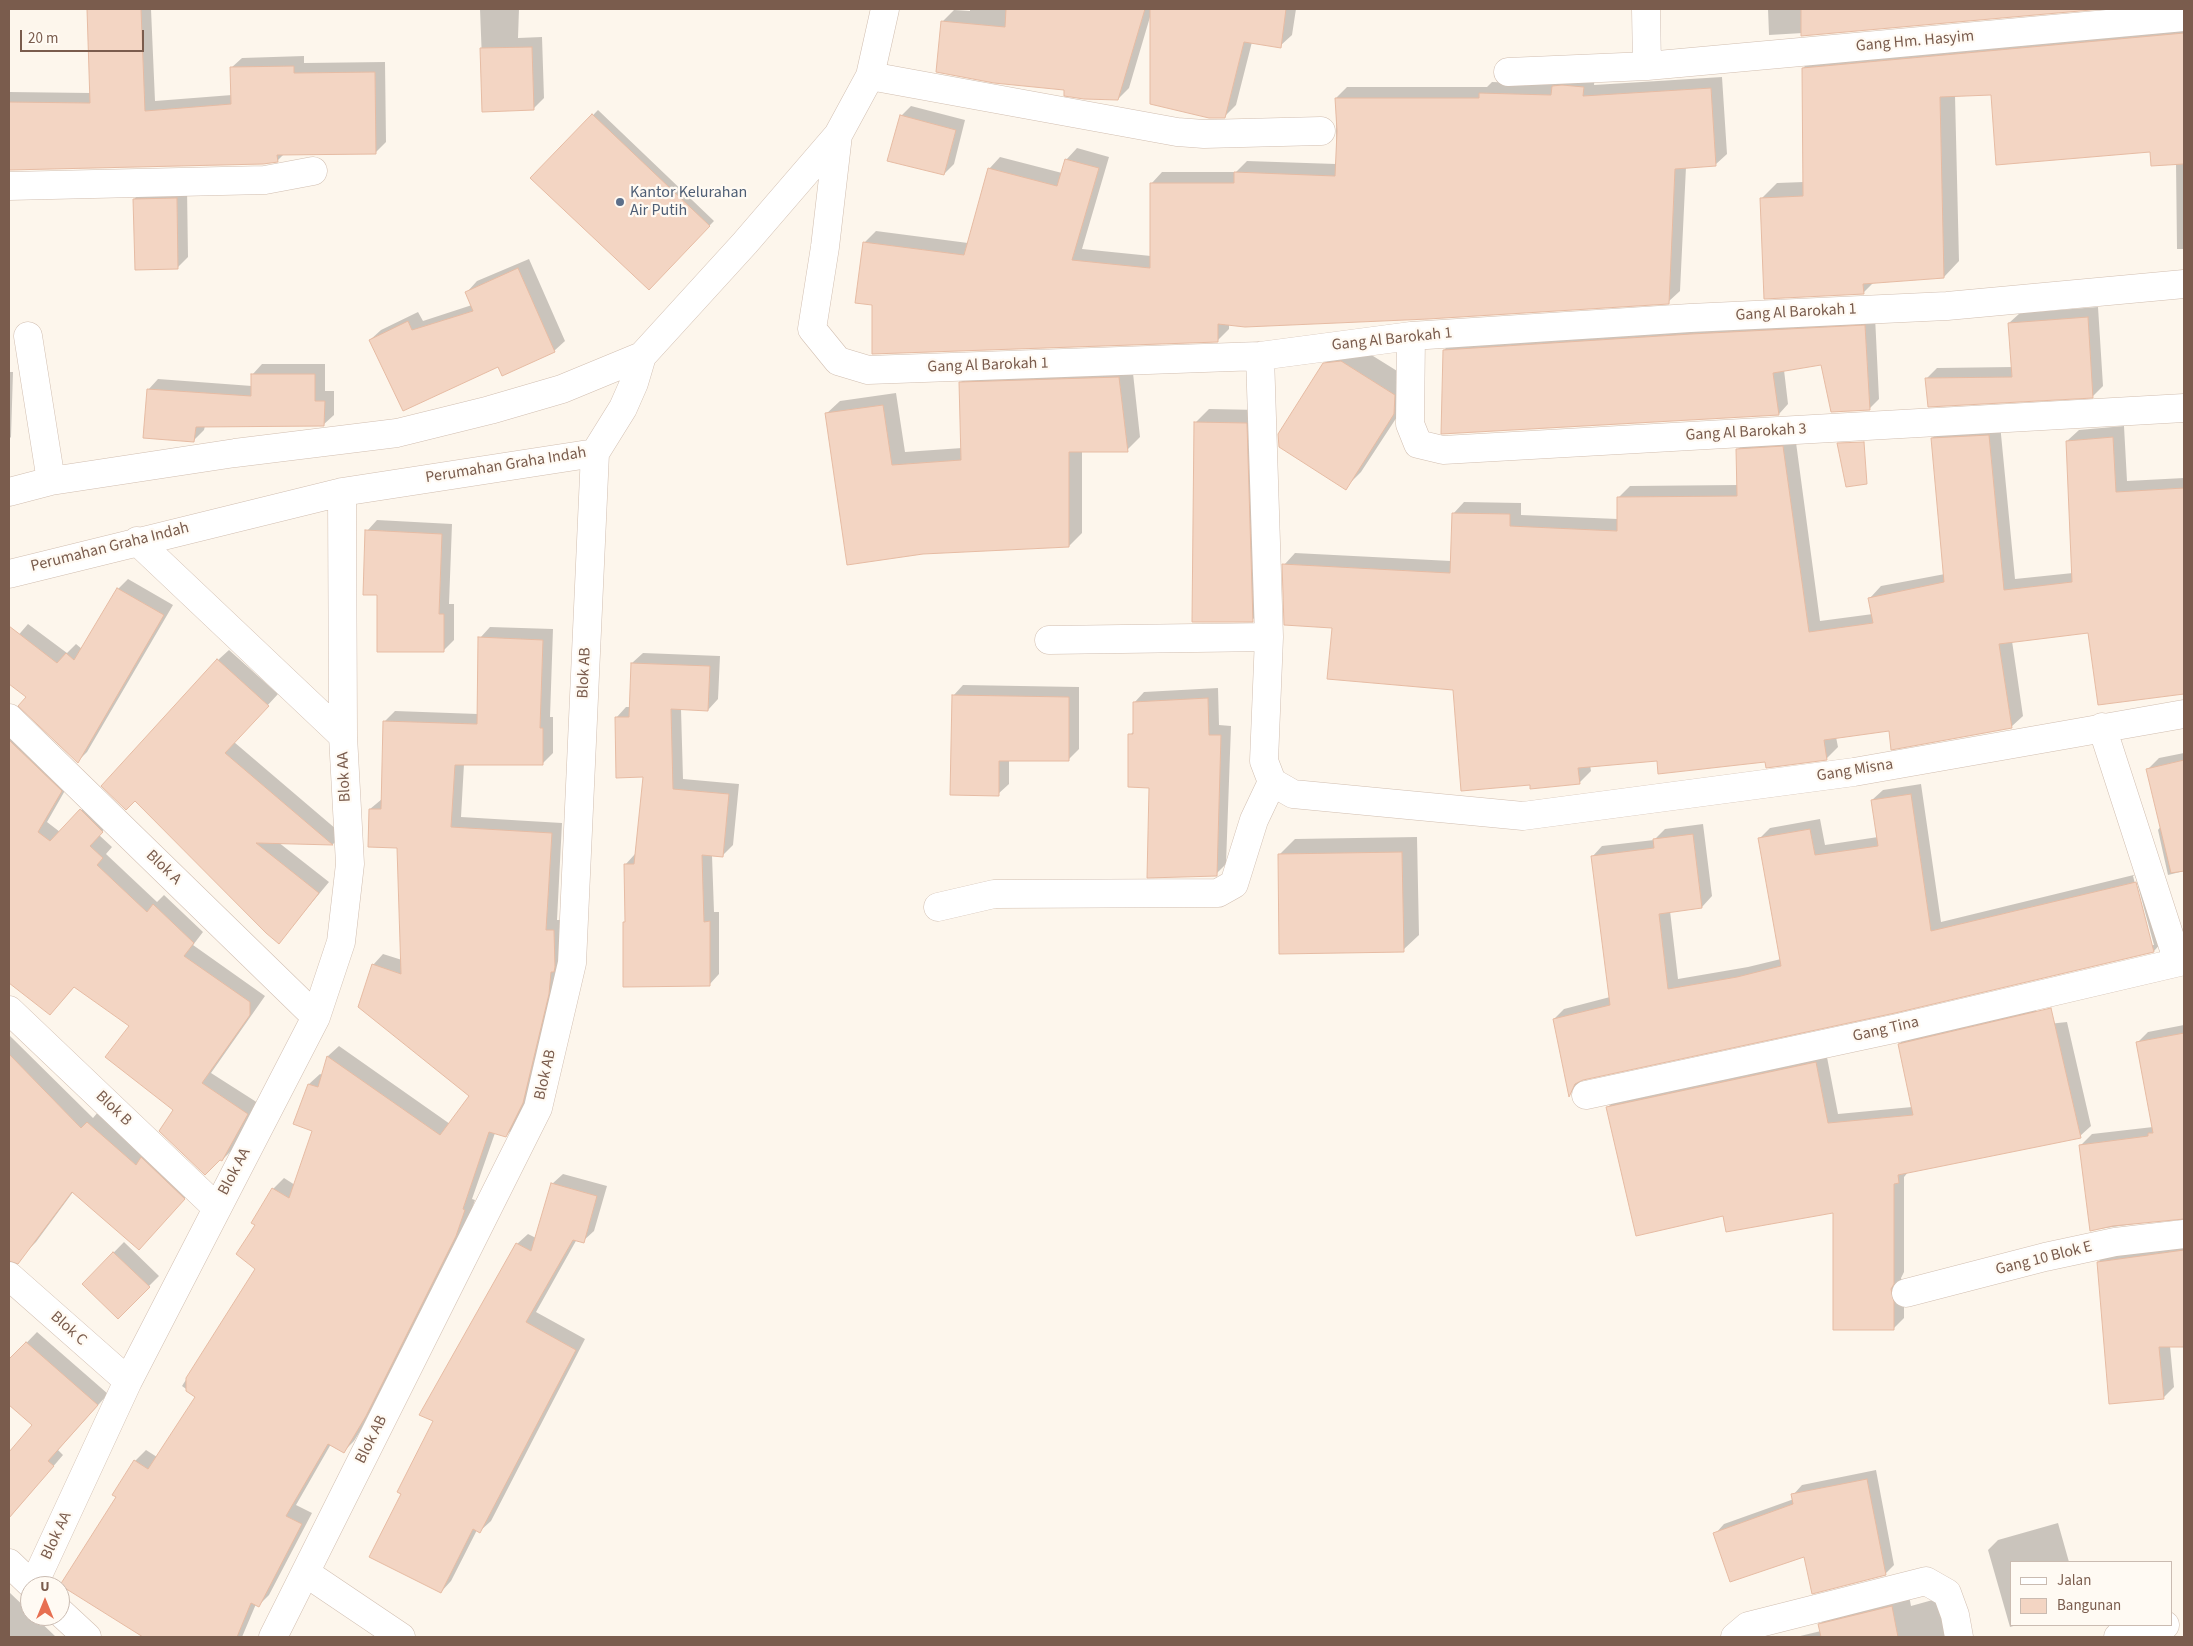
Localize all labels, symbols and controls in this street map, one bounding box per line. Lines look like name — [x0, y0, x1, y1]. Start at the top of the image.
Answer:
scale bar — [22, 20, 146, 52]
street label: Gang Hm. Hasyim — [1855, 27, 1975, 57]
text: 20 m — [28, 28, 58, 49]
place label: Kantor Kelurahan Air Putih — [630, 183, 747, 221]
marker: Kantor Kelurahan Air Putih — [614, 196, 626, 208]
street label: Gang Al Barokah 1 — [1735, 300, 1857, 326]
street label: Gang Al Barokah 1 — [1331, 324, 1453, 356]
street label: Gang Al Barokah 1 — [927, 354, 1049, 378]
street label: Gang Al Barokah 3 — [1685, 420, 1807, 446]
street label: Perumahan Graha Indah — [424, 444, 588, 488]
street label: Perumahan Graha Indah — [29, 519, 191, 577]
street label: Blok AB — [574, 647, 596, 699]
street label: Blok AA — [334, 751, 356, 803]
street label: Gang Misna — [1815, 755, 1895, 787]
street label: Blok A — [141, 847, 185, 889]
street label: Gang Tina — [1851, 1013, 1921, 1047]
street label: Blok AB — [531, 1048, 561, 1102]
street label: Blok B — [91, 1087, 135, 1131]
street label: Blok AA — [215, 1145, 255, 1199]
street label: Gang 10 Blok E — [1994, 1238, 2094, 1280]
street label: Blok C — [46, 1308, 90, 1350]
street label: Blok AB — [352, 1413, 392, 1467]
street label: Blok AA — [38, 1509, 76, 1563]
legend — [2010, 1561, 2173, 1626]
text: Jalan — [2057, 1570, 2091, 1591]
north arrow — [20, 1576, 70, 1626]
text: U — [40, 1577, 50, 1597]
text: Bangunan — [2057, 1595, 2121, 1616]

